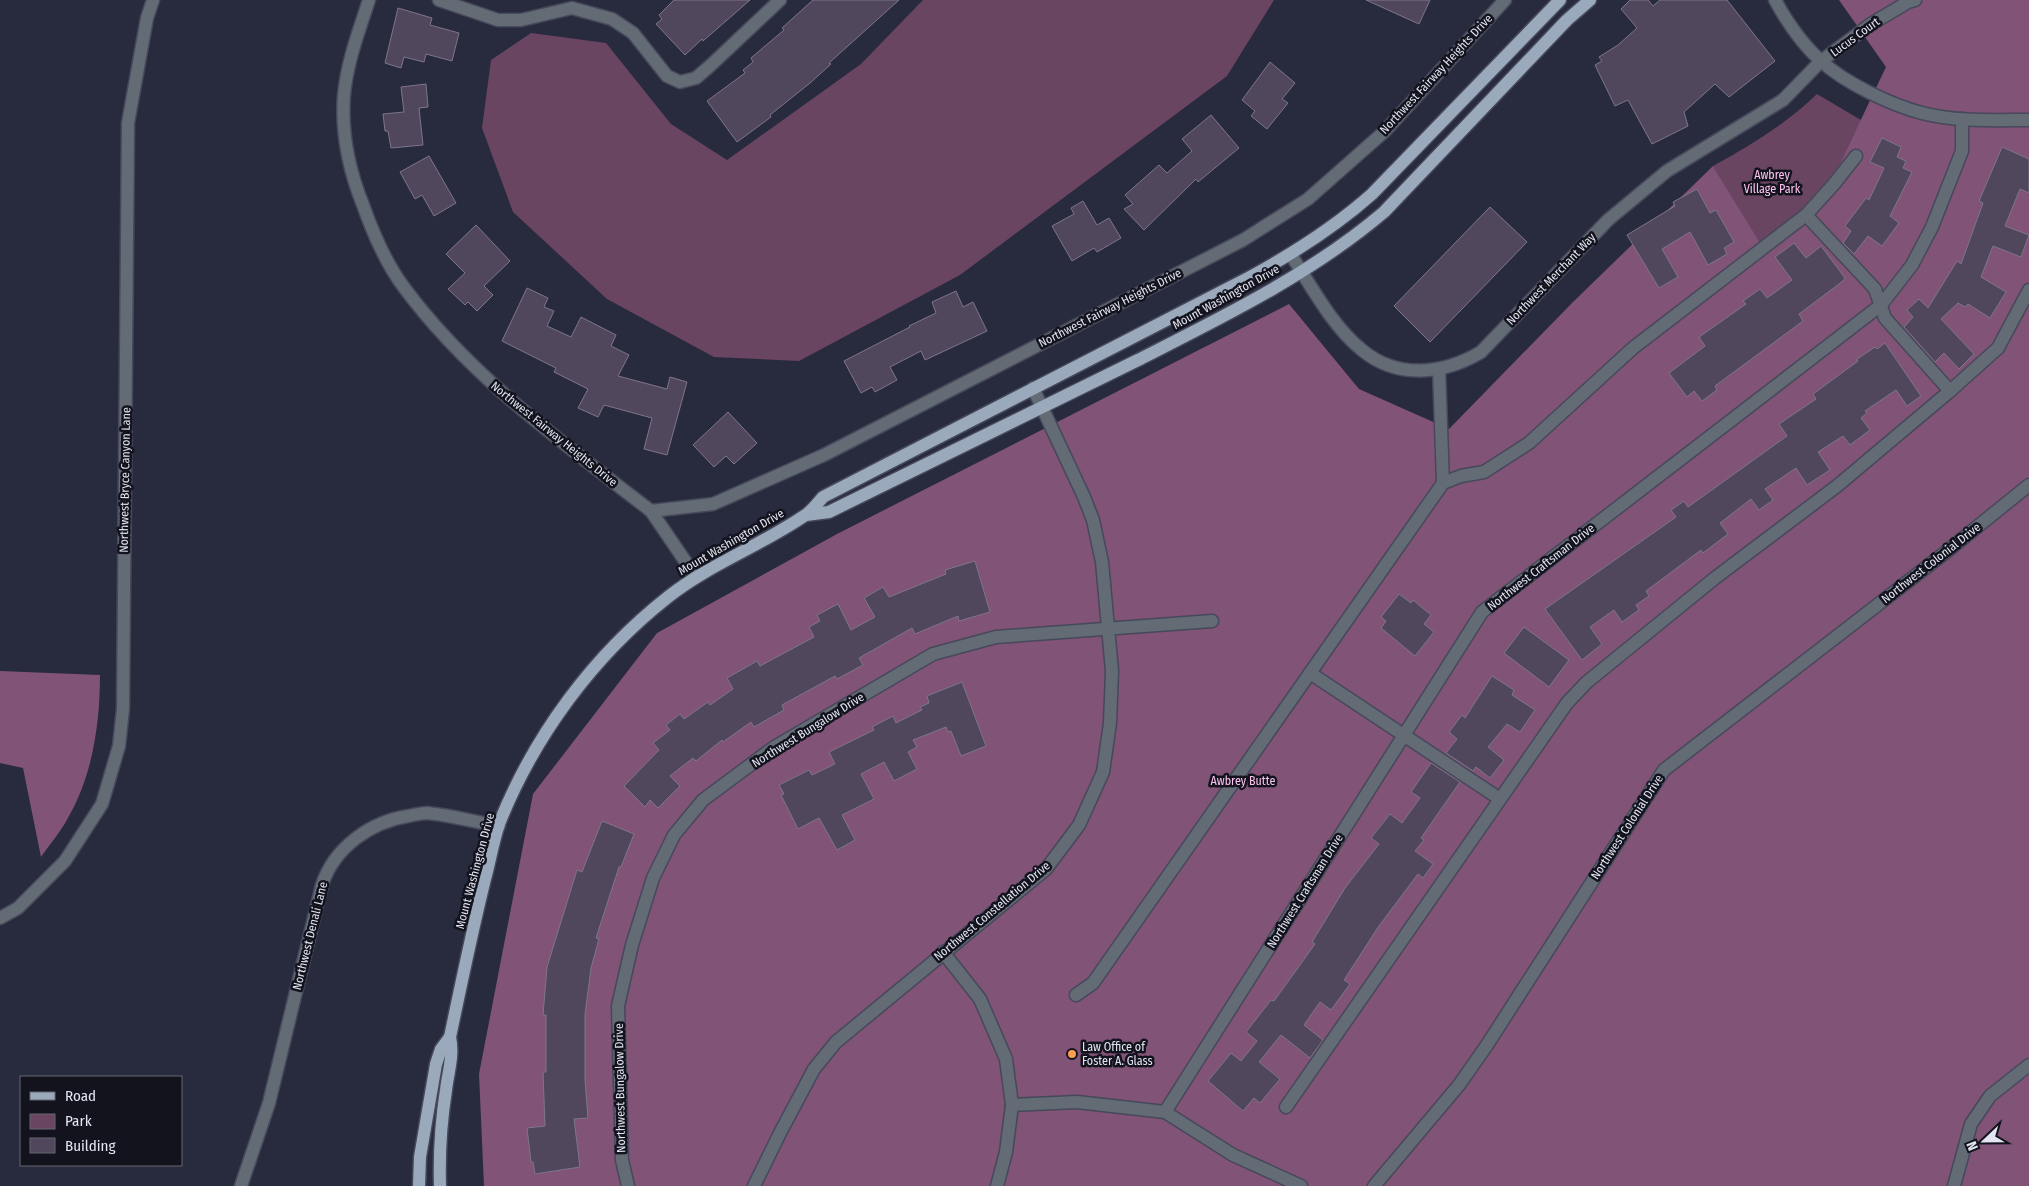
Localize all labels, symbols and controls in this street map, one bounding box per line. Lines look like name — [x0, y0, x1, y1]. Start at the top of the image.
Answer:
street label: Northwest Fairway Heights Drive — [1377, 11, 1495, 137]
street label: Lucus Court — [1828, 14, 1882, 59]
park label: Awbrey Village Park — [1744, 168, 1801, 196]
street label: Northwest Merchant Way — [1504, 230, 1599, 328]
street label: Mount Washington Drive — [1170, 262, 1282, 332]
street label: Northwest Fairway Heights Drive — [1036, 266, 1184, 350]
street label: Northwest Fairway Heights Drive — [488, 379, 620, 489]
street label: Northwest Bryce Canyon Lane — [117, 407, 133, 553]
street label: Mount Washington Drive — [676, 506, 786, 578]
street label: Northwest Colonial Drive — [1879, 520, 1983, 606]
street label: Northwest Craftsman Drive — [1485, 521, 1597, 613]
street label: Northwest Bungalow Drive — [749, 690, 867, 770]
street label: Northwest Colonial Drive — [1588, 772, 1666, 882]
park label: Awbrey Butte — [1211, 774, 1276, 788]
street label: Mount Washington Drive — [453, 811, 497, 931]
street label: Northwest Craftsman Drive — [1264, 831, 1346, 951]
street label: Northwest Constellation Drive — [931, 858, 1053, 964]
street label: Northwest Denali Lane — [290, 880, 330, 992]
street label: Northwest Bungalow Drive — [612, 1023, 628, 1153]
place label: Law Office of Foster A. Glass — [1082, 1040, 1153, 1068]
marker: Law Office of Foster A. Glass — [1066, 1048, 1078, 1060]
legend — [20, 1076, 182, 1166]
text: Road — [65, 1087, 96, 1105]
text: Park — [65, 1112, 92, 1130]
north arrow — [1959, 1116, 2009, 1166]
text: Building — [65, 1137, 116, 1155]
text: N — [1963, 1139, 1982, 1153]

